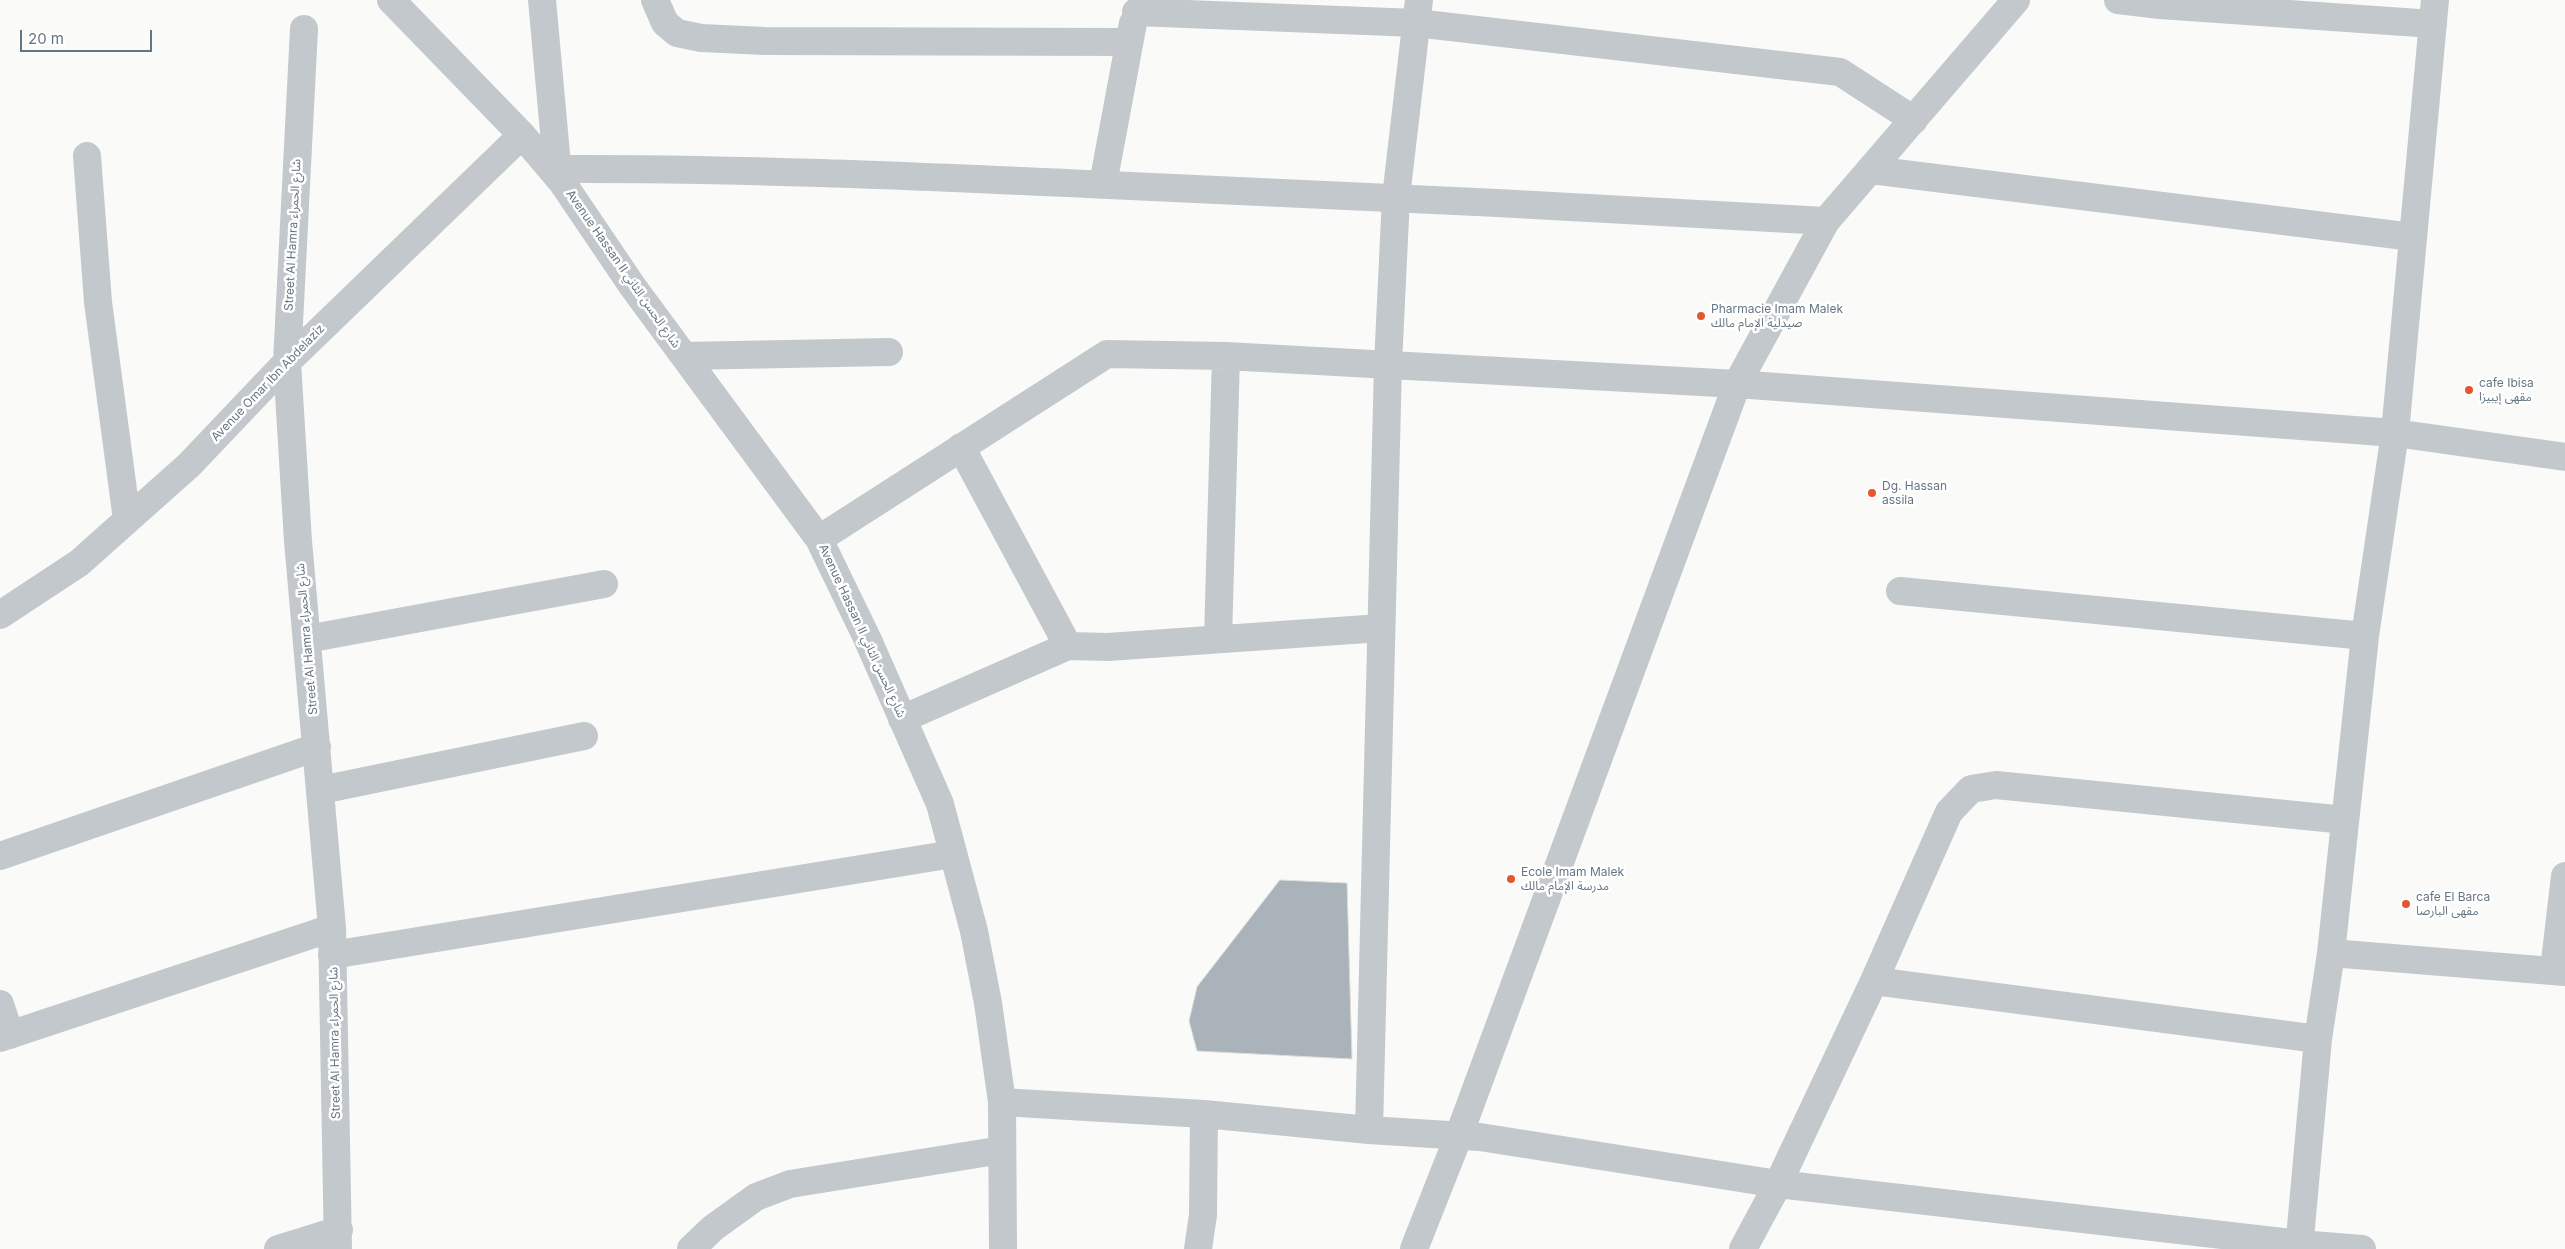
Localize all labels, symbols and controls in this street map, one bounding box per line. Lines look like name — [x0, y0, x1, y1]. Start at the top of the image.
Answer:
scale bar — [22, 20, 155, 52]
text: 20 m — [28, 29, 64, 48]
street label: Street Al Hamra شارع الحمراء — [282, 159, 304, 311]
street label: Avenue Hassan II شارع الحسن الثاني — [563, 187, 683, 351]
place label: Pharmacie Imam Malek صيدلية الإمام مالك — [1711, 302, 1843, 330]
marker: Pharmacie Imam Malek صيدلية الإمام مالك — [1695, 310, 1707, 322]
street label: Avenue Omar Ibn Abdelaziz — [208, 322, 328, 444]
place label: cafe Ibisa مقهى إيبيزا — [2479, 376, 2534, 404]
marker: cafe Ibisa مقهى إيبيزا — [2463, 384, 2475, 396]
place label: Dg. Hassan assila — [1882, 479, 1947, 507]
marker: Dg. Hassan assila — [1866, 487, 1878, 499]
street label: Avenue Hassan II شارع الحسن الثاني — [815, 542, 909, 720]
street label: Street Al Hamra شارع الحمراء — [293, 563, 321, 715]
place label: Ecole Imam Malek مدرسة الإمام مالك — [1521, 865, 1624, 893]
marker: Ecole Imam Malek مدرسة الإمام مالك — [1505, 873, 1517, 885]
place label: cafe El Barca مقهى البارصا — [2416, 890, 2490, 918]
marker: cafe El Barca مقهى البارصا — [2400, 898, 2412, 910]
street label: Street Al Hamra شارع الحمراء — [326, 967, 344, 1119]

